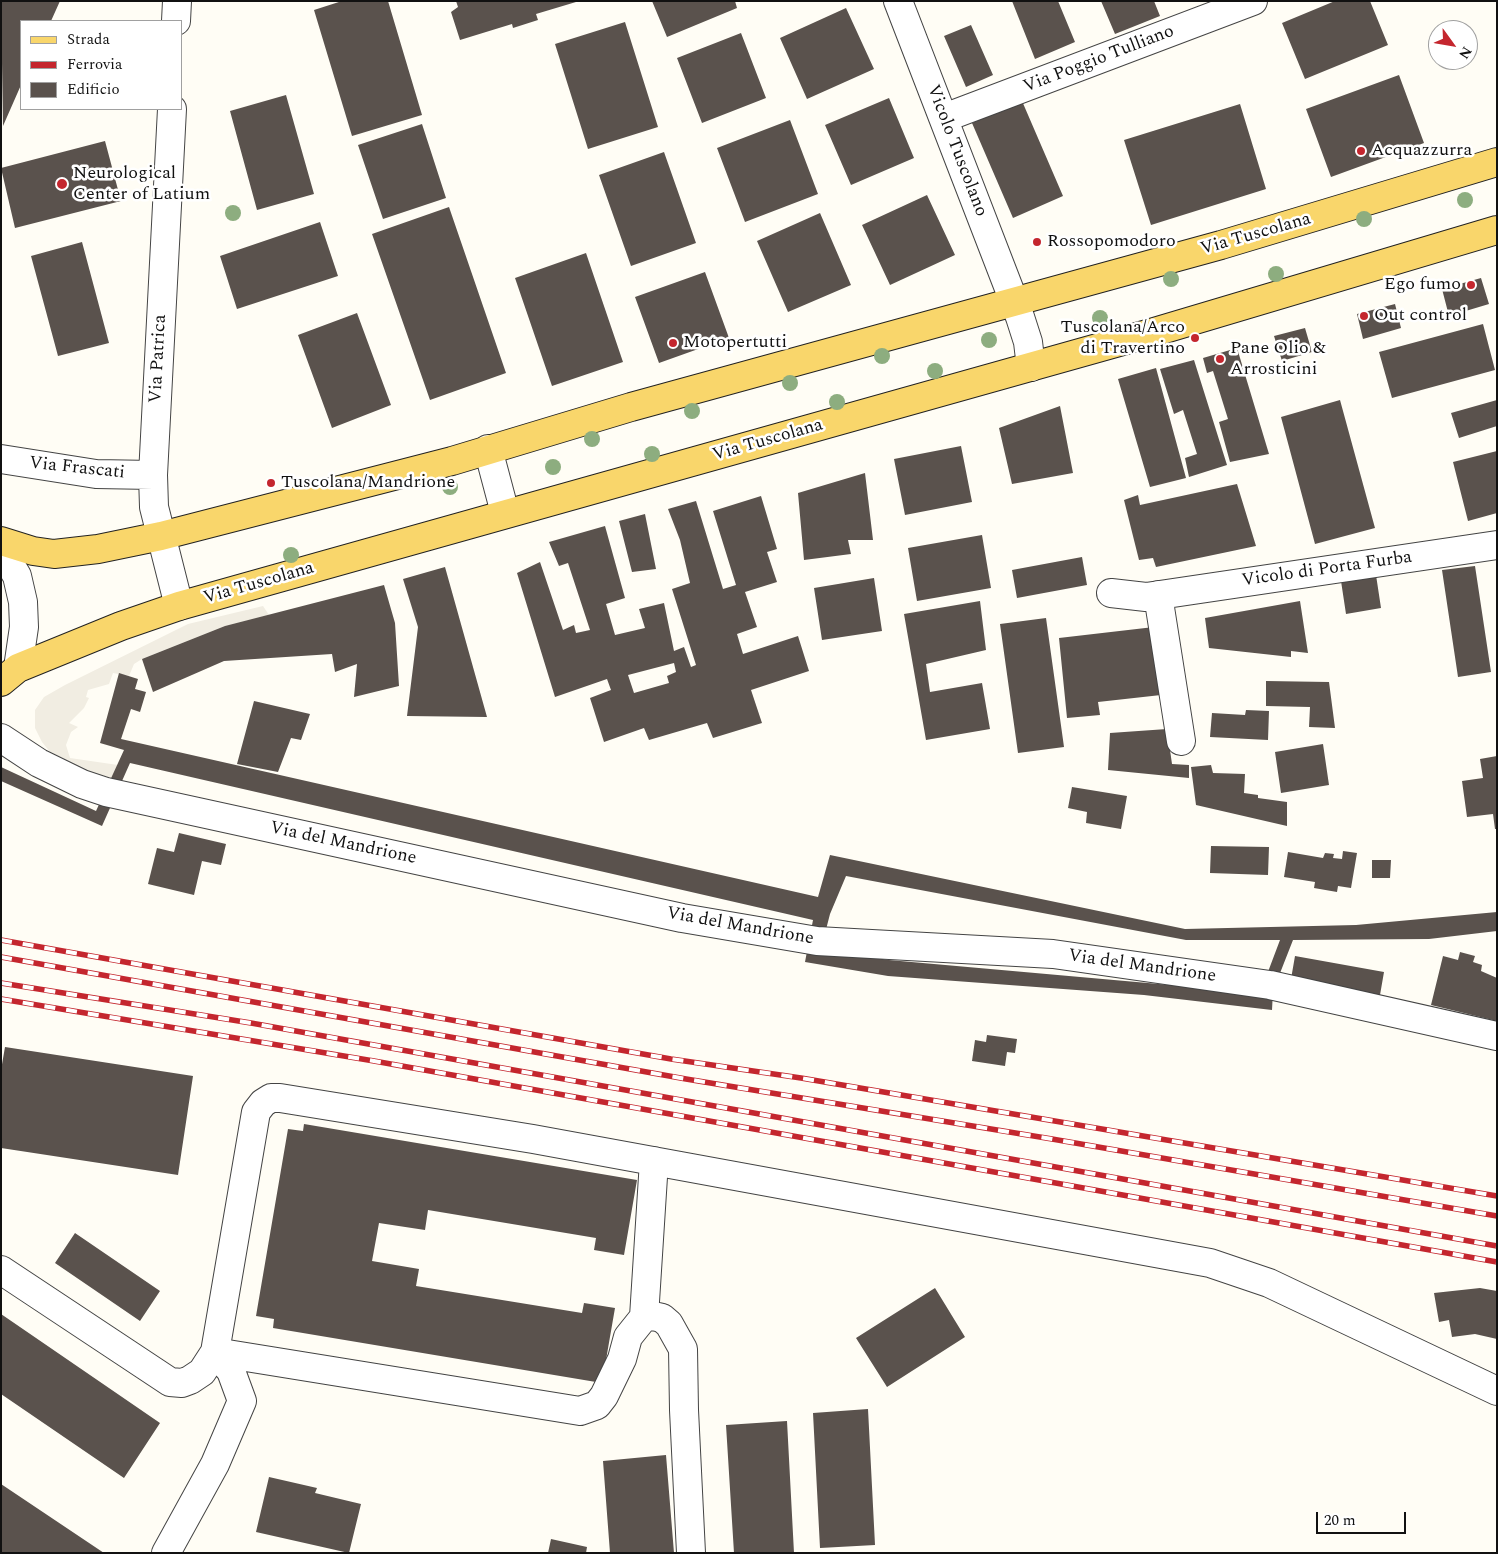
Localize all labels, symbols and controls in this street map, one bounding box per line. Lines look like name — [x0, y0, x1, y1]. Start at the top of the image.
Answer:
legend — [20, 20, 182, 110]
north arrow — [1428, 20, 1478, 70]
street label: Via Poggio Tulliano — [1021, 21, 1177, 99]
text: Strada — [67, 28, 110, 51]
text: N — [1453, 42, 1477, 63]
text: Ferrovia — [67, 53, 122, 76]
text: Edificio — [67, 78, 120, 101]
street label: Vicolo Tuscolano — [921, 82, 991, 220]
place label: Acquazzurra — [1371, 140, 1472, 162]
marker: Acquazzurra — [1355, 145, 1367, 157]
place label: Neurological Center of Latium — [73, 163, 210, 205]
marker: Neurological Center of Latium — [55, 177, 69, 191]
street label: Via Tuscolana — [1198, 209, 1314, 261]
place label: Rossopomodoro — [1047, 231, 1176, 253]
marker: Rossopomodoro — [1031, 236, 1043, 248]
place label: Ego fumo — [1384, 274, 1461, 296]
marker: Ego fumo — [1465, 279, 1477, 291]
place label: Out control — [1374, 305, 1467, 327]
marker: Out control — [1358, 310, 1370, 322]
street label: Via Patrica — [146, 314, 172, 404]
place label: Tuscolana/Arco di Travertino — [1061, 317, 1185, 359]
place label: Motopertutti — [683, 332, 787, 354]
marker: Tuscolana/Arco di Travertino — [1189, 332, 1201, 344]
marker: Motopertutti — [667, 337, 679, 349]
place label: Pane Olio & Arrosticini — [1230, 338, 1326, 380]
marker: Pane Olio & Arrosticini — [1214, 353, 1226, 365]
street label: Via Tuscolana — [710, 415, 826, 467]
street label: Via Frascati — [28, 453, 126, 485]
place label: Tuscolana/Mandrione — [281, 472, 455, 494]
marker: Tuscolana/Mandrione — [265, 477, 277, 489]
street label: Vicolo di Porta Furba — [1240, 547, 1414, 593]
street label: Via Tuscolana — [201, 558, 317, 610]
street label: Via del Mandrione — [268, 818, 418, 870]
street label: Via del Mandrione — [665, 903, 815, 951]
street label: Via del Mandrione — [1067, 946, 1217, 988]
scale bar — [1318, 1502, 1408, 1534]
text: 20 m — [1324, 1509, 1356, 1532]

